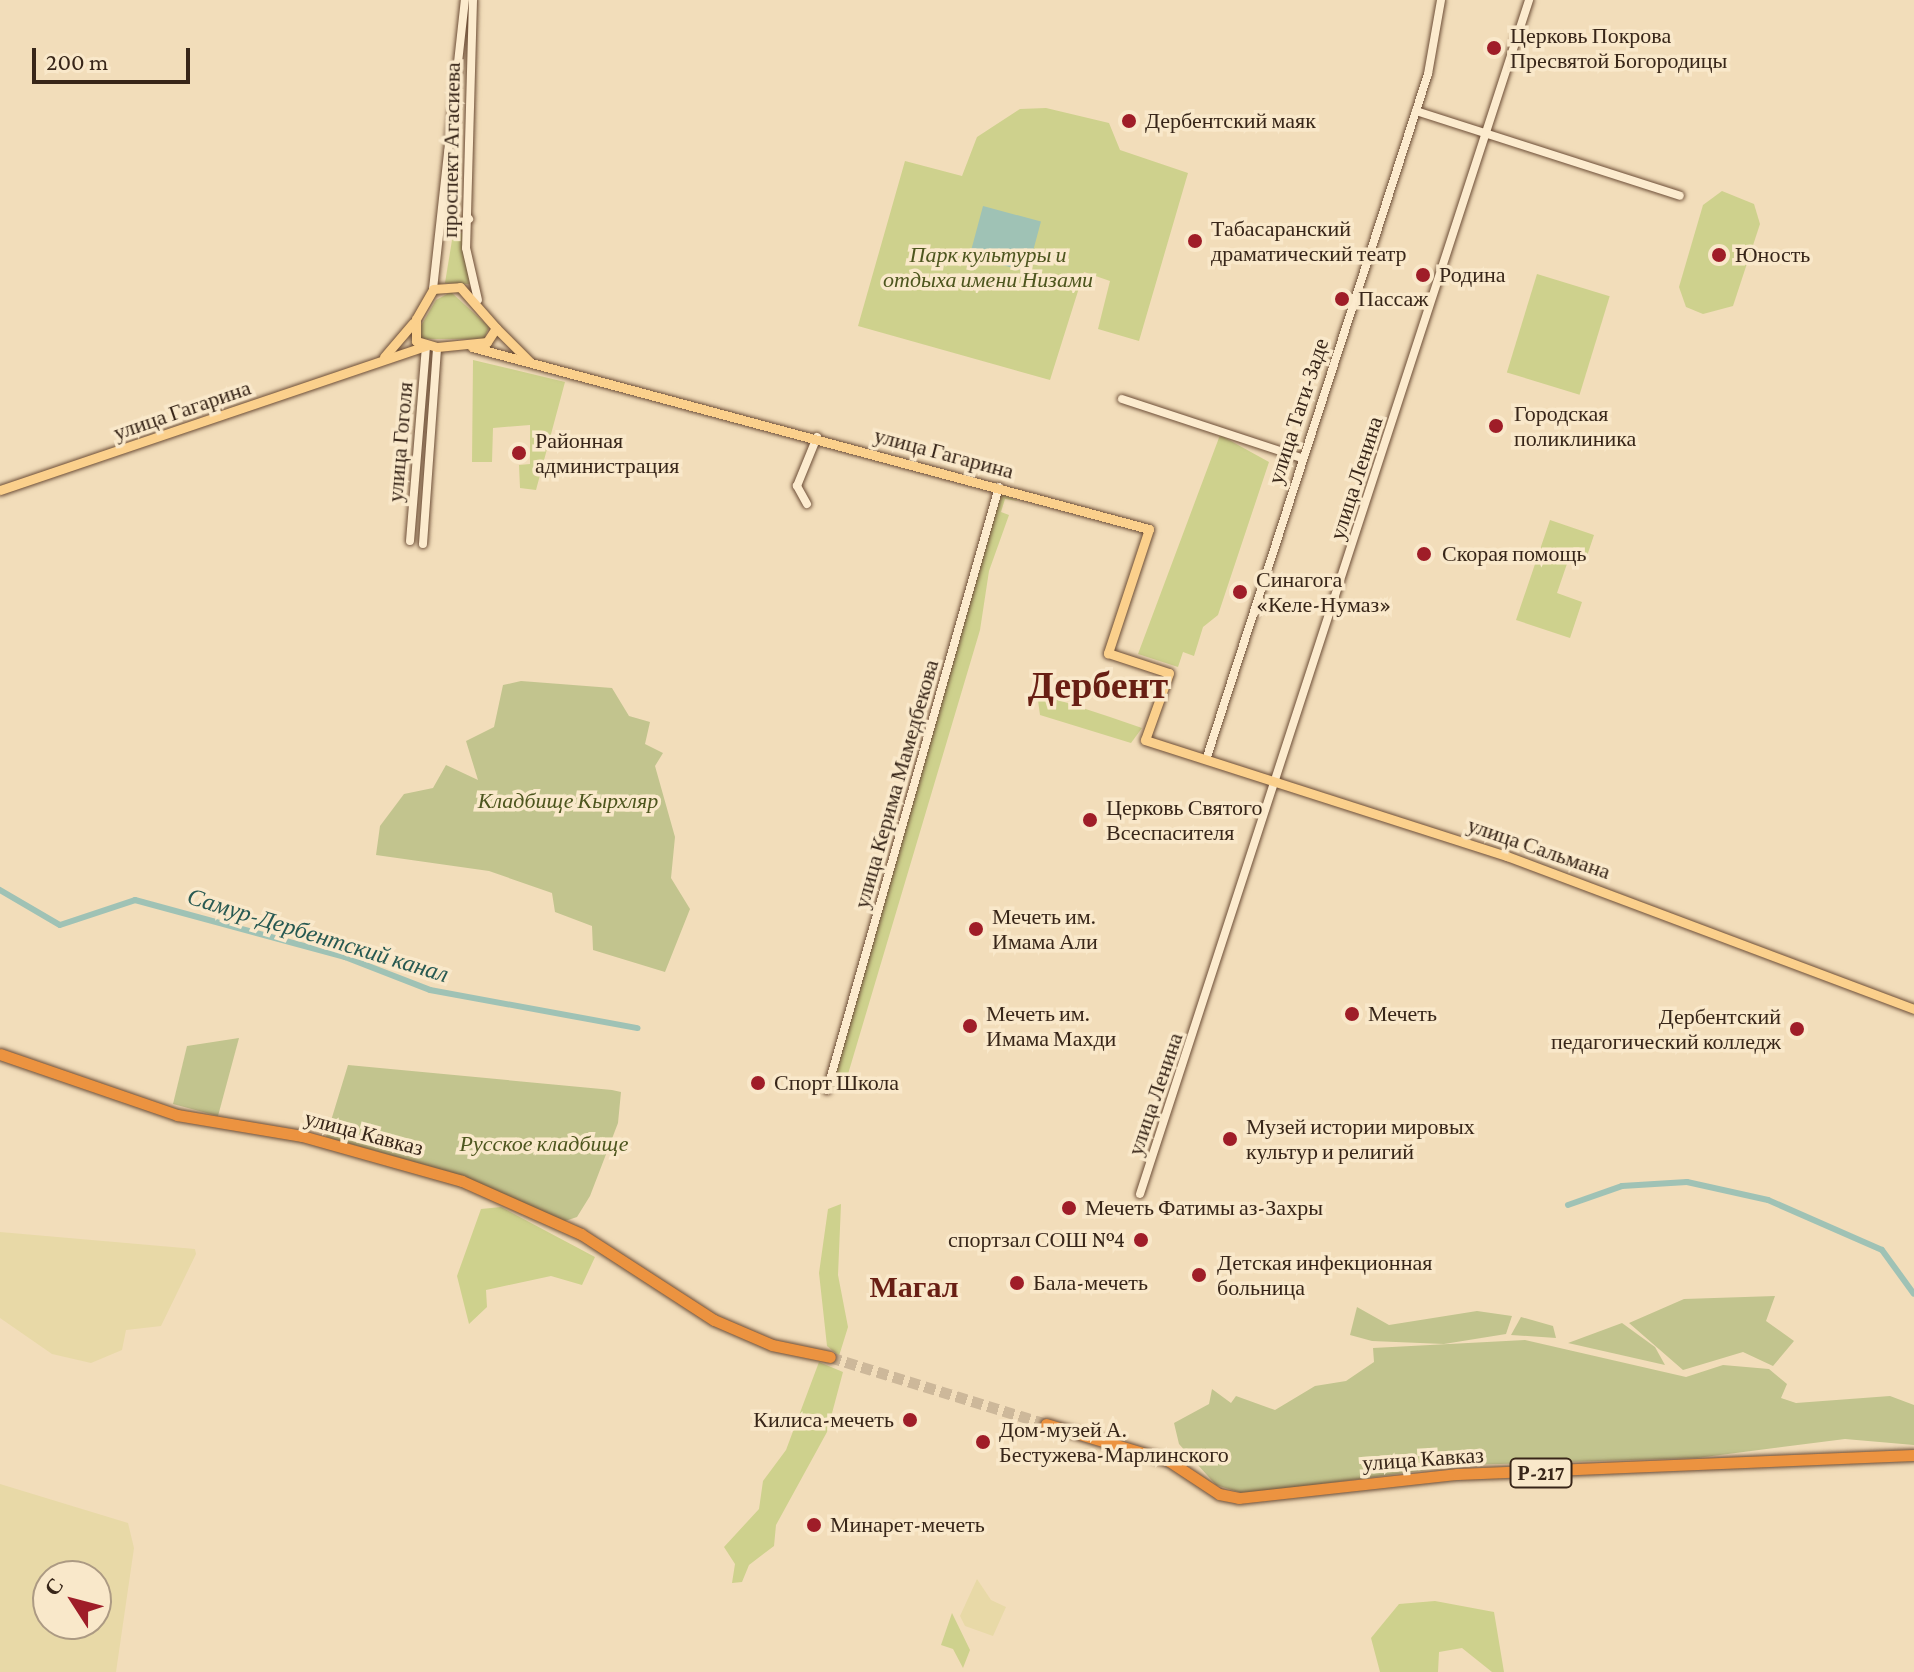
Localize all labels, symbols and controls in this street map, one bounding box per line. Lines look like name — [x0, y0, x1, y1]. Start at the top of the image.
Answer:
place label: Церковь Покрова Пресвятой Богородицы — [1510, 22, 1727, 74]
scale bar — [36, 32, 194, 82]
marker: Церковь Покрова Пресвятой Богородицы — [1485, 39, 1503, 57]
text: 200 m — [46, 48, 108, 75]
street label: проспект Агасиева — [436, 62, 466, 238]
place label: Дербентский маяк — [1145, 108, 1316, 134]
marker: Дербентский маяк — [1120, 112, 1138, 130]
place label: Табасаранский драматический театр — [1211, 215, 1407, 266]
marker: Табасаранский драматический театр — [1186, 232, 1204, 250]
park label: Парк культуры и отдыха имени Низами — [883, 241, 1093, 292]
place label: Юность — [1735, 242, 1810, 268]
marker: Юность — [1710, 246, 1728, 264]
place label: Родина — [1439, 262, 1506, 288]
marker: Родина — [1414, 266, 1432, 284]
place label: Пассаж — [1358, 286, 1428, 312]
marker: Пассаж — [1333, 290, 1351, 308]
street label: улица Таги-Заде — [1262, 335, 1334, 487]
street label: улица Гагарина — [110, 374, 254, 446]
street label: улица Гоголя — [382, 381, 418, 503]
place label: Городская поликлиника — [1514, 400, 1636, 452]
street label: улица Ленина — [1324, 413, 1388, 543]
marker: Городская поликлиника — [1485, 415, 1507, 437]
street label: улица Гагарина — [871, 422, 1017, 484]
place label: Районная администрация — [535, 427, 679, 478]
marker: Районная администрация — [510, 444, 528, 462]
place label: Скорая помощь — [1442, 541, 1587, 567]
marker: Скорая помощь — [1413, 543, 1435, 565]
place label: Синагога «Келе-Нумаз» — [1256, 566, 1391, 618]
marker: Синагога «Келе-Нумаз» — [1231, 583, 1249, 601]
street label: улица Керима Мамедбекова — [848, 657, 944, 911]
district label: Дербент — [1028, 663, 1168, 709]
park label: Кладбище Кырхляр — [478, 788, 658, 814]
place label: Церковь Святого Всеспасителя — [1106, 794, 1262, 846]
marker: Церковь Святого Всеспасителя — [1081, 811, 1099, 829]
street label: улица Сальмана — [1464, 811, 1614, 885]
water label: Самур-Дербентский канал — [184, 881, 452, 989]
place label: Мечеть им. Имама Али — [992, 903, 1098, 954]
marker: Мечеть им. Имама Али — [967, 920, 985, 938]
place label: Мечеть им. Имама Махди — [986, 1000, 1116, 1052]
place label: Мечеть — [1368, 1001, 1437, 1027]
place label: Дербентский педагогический колледж — [1551, 1003, 1781, 1054]
marker: Мечеть — [1343, 1005, 1361, 1023]
marker: Мечеть им. Имама Махди — [961, 1017, 979, 1035]
marker: Дербентский педагогический колледж — [1788, 1020, 1806, 1038]
street label: улица Ленина — [1122, 1029, 1188, 1159]
place label: Спорт Школа — [774, 1070, 899, 1096]
marker: Спорт Школа — [749, 1074, 767, 1092]
street label: улица Кавказ — [302, 1104, 426, 1162]
place label: Музей истории мировых культур и религий — [1246, 1113, 1475, 1164]
marker: Музей истории мировых культур и религий — [1221, 1130, 1239, 1148]
park label: Русское кладбище — [460, 1131, 628, 1157]
place label: Мечеть Фатимы аз-Захры — [1085, 1195, 1323, 1221]
marker: Мечеть Фатимы аз-Захры — [1060, 1199, 1078, 1217]
place label: спортзал СОШ №4 — [948, 1227, 1125, 1253]
marker: спортзал СОШ №4 — [1132, 1231, 1150, 1249]
place label: Детская инфекционная больница — [1217, 1249, 1432, 1300]
marker: Детская инфекционная больница — [1188, 1264, 1210, 1286]
district label: Магал — [869, 1269, 959, 1305]
place label: Бала-мечеть — [1033, 1270, 1148, 1296]
marker: Бала-мечеть — [1008, 1274, 1026, 1292]
place label: Килиса-мечеть — [753, 1407, 894, 1433]
marker: Килиса-мечеть — [901, 1411, 919, 1429]
place label: Дом-музей А. Бестужева-Марлинского — [999, 1416, 1229, 1468]
marker: Дом-музей А. Бестужева-Марлинского — [974, 1433, 992, 1451]
street label: улица Кавказ — [1361, 1442, 1485, 1476]
road number: Р-217 — [1509, 1457, 1573, 1489]
place label: Минарет-мечеть — [830, 1512, 985, 1538]
marker: Минарет-мечеть — [805, 1516, 823, 1534]
north arrow — [32, 1560, 112, 1640]
text: С — [39, 1573, 69, 1601]

